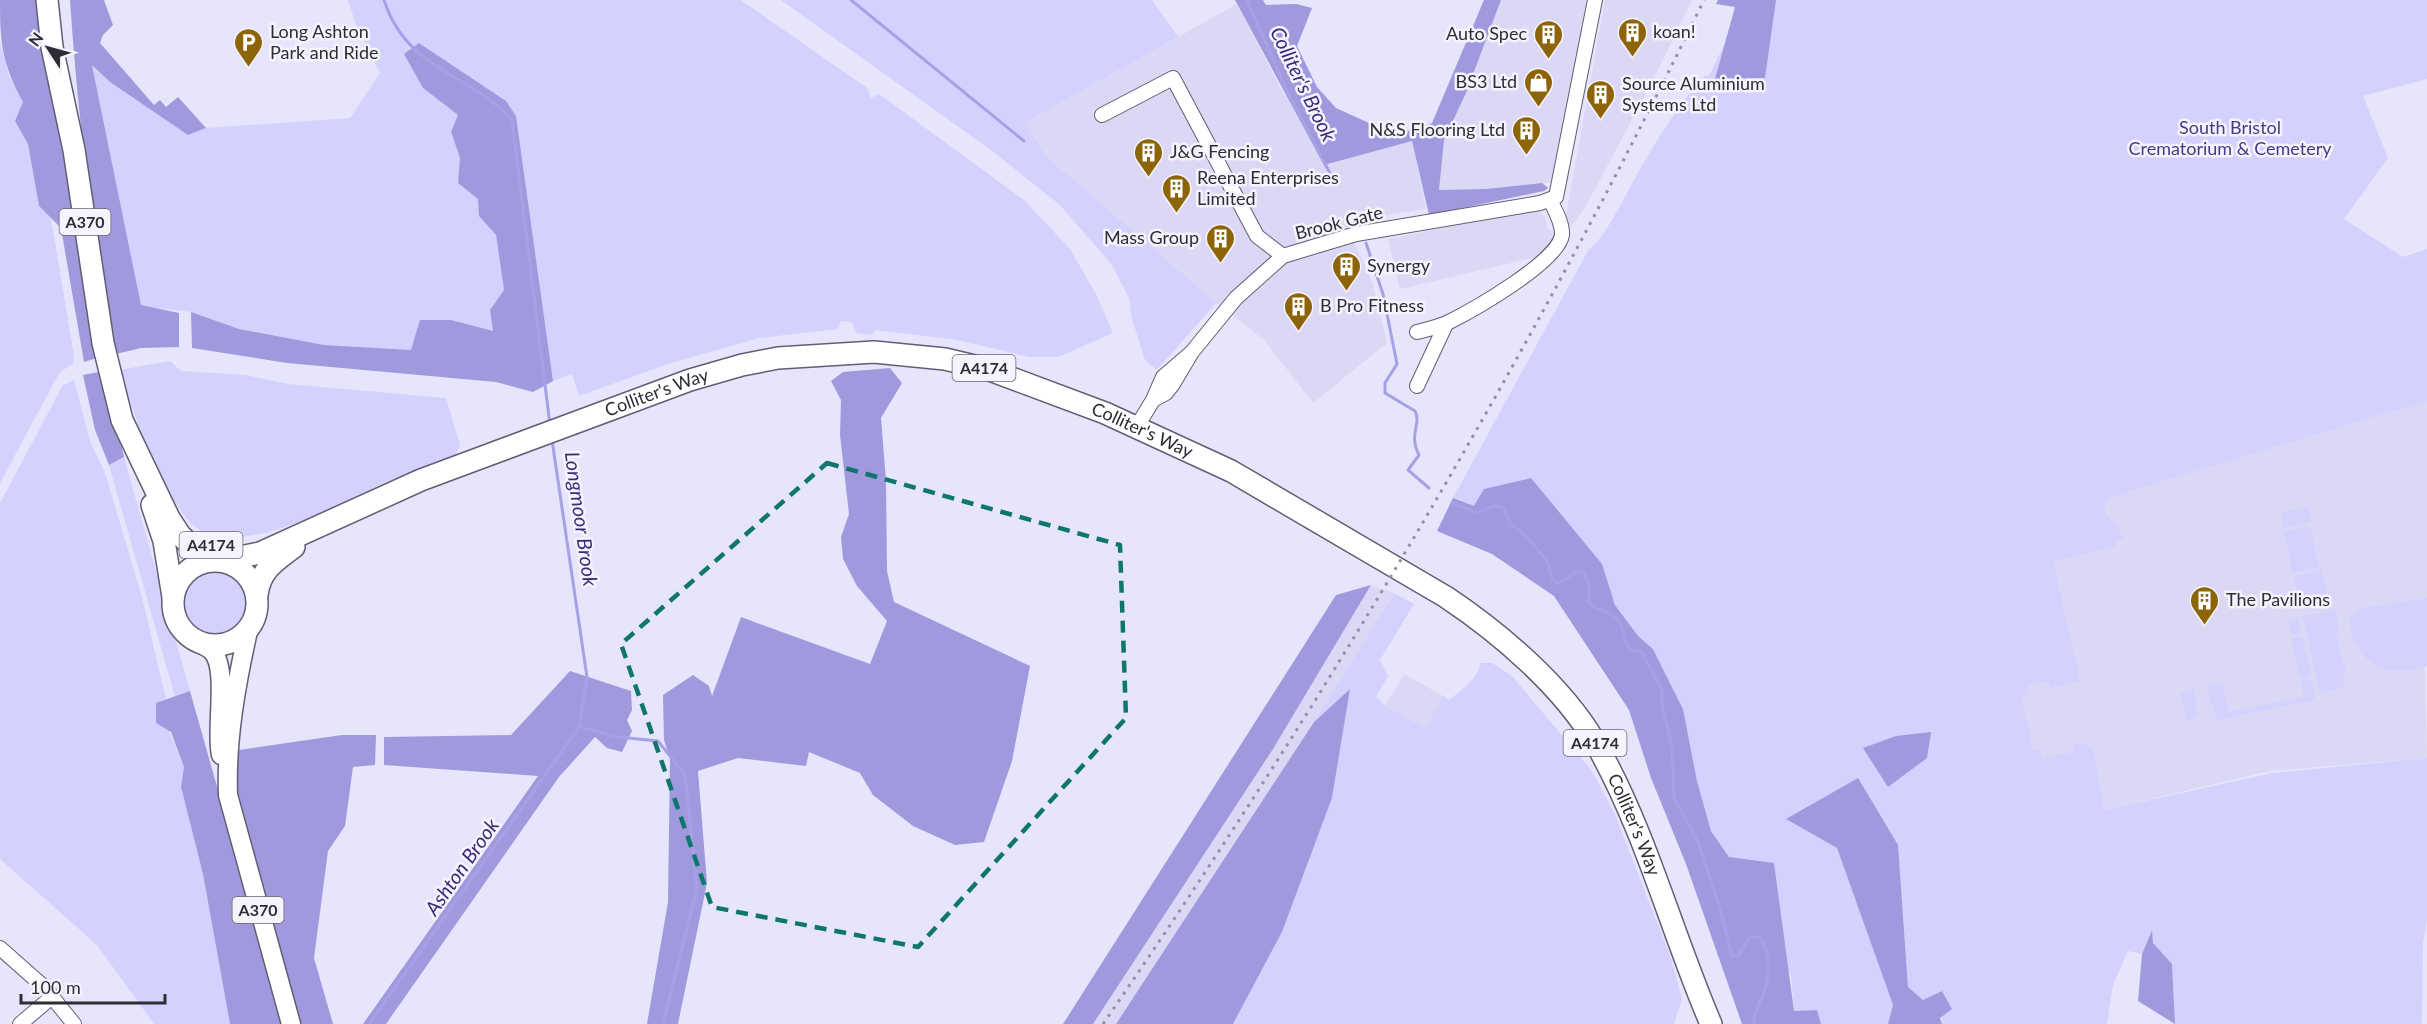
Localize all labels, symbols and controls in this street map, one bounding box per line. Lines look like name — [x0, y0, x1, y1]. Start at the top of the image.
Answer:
building icon: koan! — [1616, 16, 1648, 58]
north arrow — [18, 18, 78, 78]
building icon: Auto Spec — [1532, 18, 1564, 60]
place label: Long Ashton Park and Ride — [270, 20, 379, 63]
place label: koan! — [1653, 20, 1696, 42]
water label: Colliter's Brook — [1266, 22, 1342, 145]
place label: Auto Spec — [1446, 22, 1527, 44]
parking icon: Long Ashton Park and Ride — [233, 26, 265, 68]
text: N — [24, 28, 47, 49]
shop icon: BS3 Ltd — [1522, 66, 1554, 108]
place label: BS3 Ltd — [1456, 70, 1517, 92]
place label: Source Aluminium Systems Ltd — [1622, 72, 1765, 115]
building icon: Source Aluminium Systems Ltd — [1585, 78, 1617, 120]
building icon: N&S Flooring Ltd — [1510, 114, 1542, 156]
park label: South Bristol Crematorium & Cemetery — [2129, 116, 2332, 159]
place label: N&S Flooring Ltd — [1370, 118, 1505, 140]
building icon: J&G Fencing — [1133, 136, 1165, 178]
place label: J&G Fencing — [1170, 140, 1269, 162]
place label: Reena Enterprises Limited — [1197, 166, 1339, 209]
building icon: Reena Enterprises Limited — [1160, 172, 1192, 214]
street label: Brook Gate — [1293, 201, 1385, 244]
road number: A370 — [60, 209, 110, 235]
building icon: Mass Group — [1204, 222, 1236, 264]
place label: Mass Group — [1104, 226, 1199, 248]
building icon: Synergy — [1330, 250, 1362, 292]
place label: Synergy — [1367, 254, 1431, 276]
building icon: B Pro Fitness — [1283, 290, 1315, 332]
place label: B Pro Fitness — [1320, 294, 1424, 316]
road number: A4174 — [952, 355, 1016, 381]
street label: Colliter's Way — [602, 363, 712, 421]
street label: Colliter's Way — [1089, 397, 1197, 462]
water label: Longmoor Brook — [561, 450, 603, 588]
road number: A4174 — [180, 532, 242, 558]
building icon: The Pavilions — [2189, 584, 2221, 626]
place label: The Pavilions — [2226, 588, 2330, 610]
road number: A4174 — [1564, 730, 1626, 756]
street label: Colliter's Way — [1604, 770, 1666, 879]
water label: Ashton Brook — [419, 813, 503, 920]
road number: A370 — [232, 897, 284, 923]
scale bar — [21, 967, 165, 1005]
text: 100 m — [30, 976, 81, 998]

